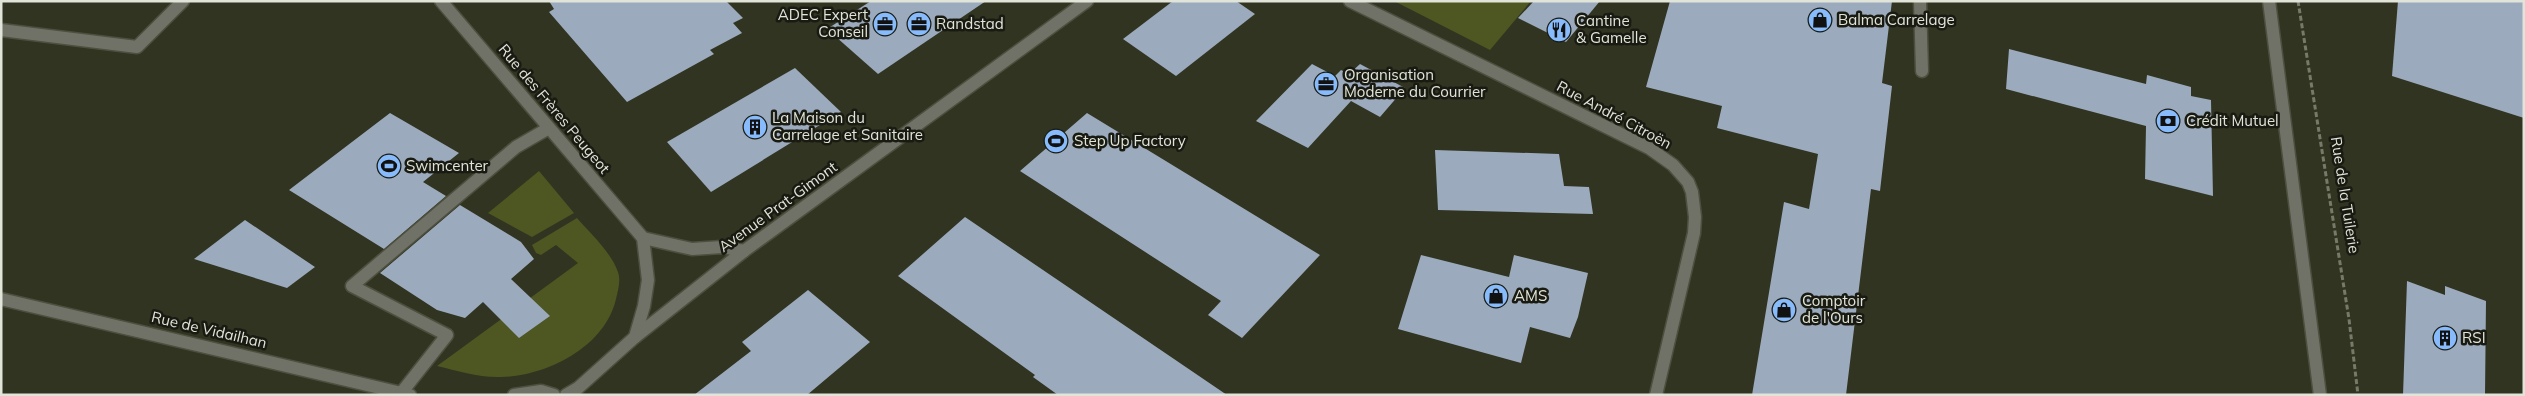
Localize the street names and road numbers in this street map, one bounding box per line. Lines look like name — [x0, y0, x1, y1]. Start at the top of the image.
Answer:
street label: Rue des Frères Peugeot — [495, 40, 614, 177]
street label: Rue André Citroën — [1554, 76, 1675, 153]
street label: Rue de la Tuilerie — [2327, 135, 2364, 255]
street label: Avenue Prat-Gimont — [715, 157, 841, 256]
street label: Rue de Vidailhan — [150, 307, 269, 352]

